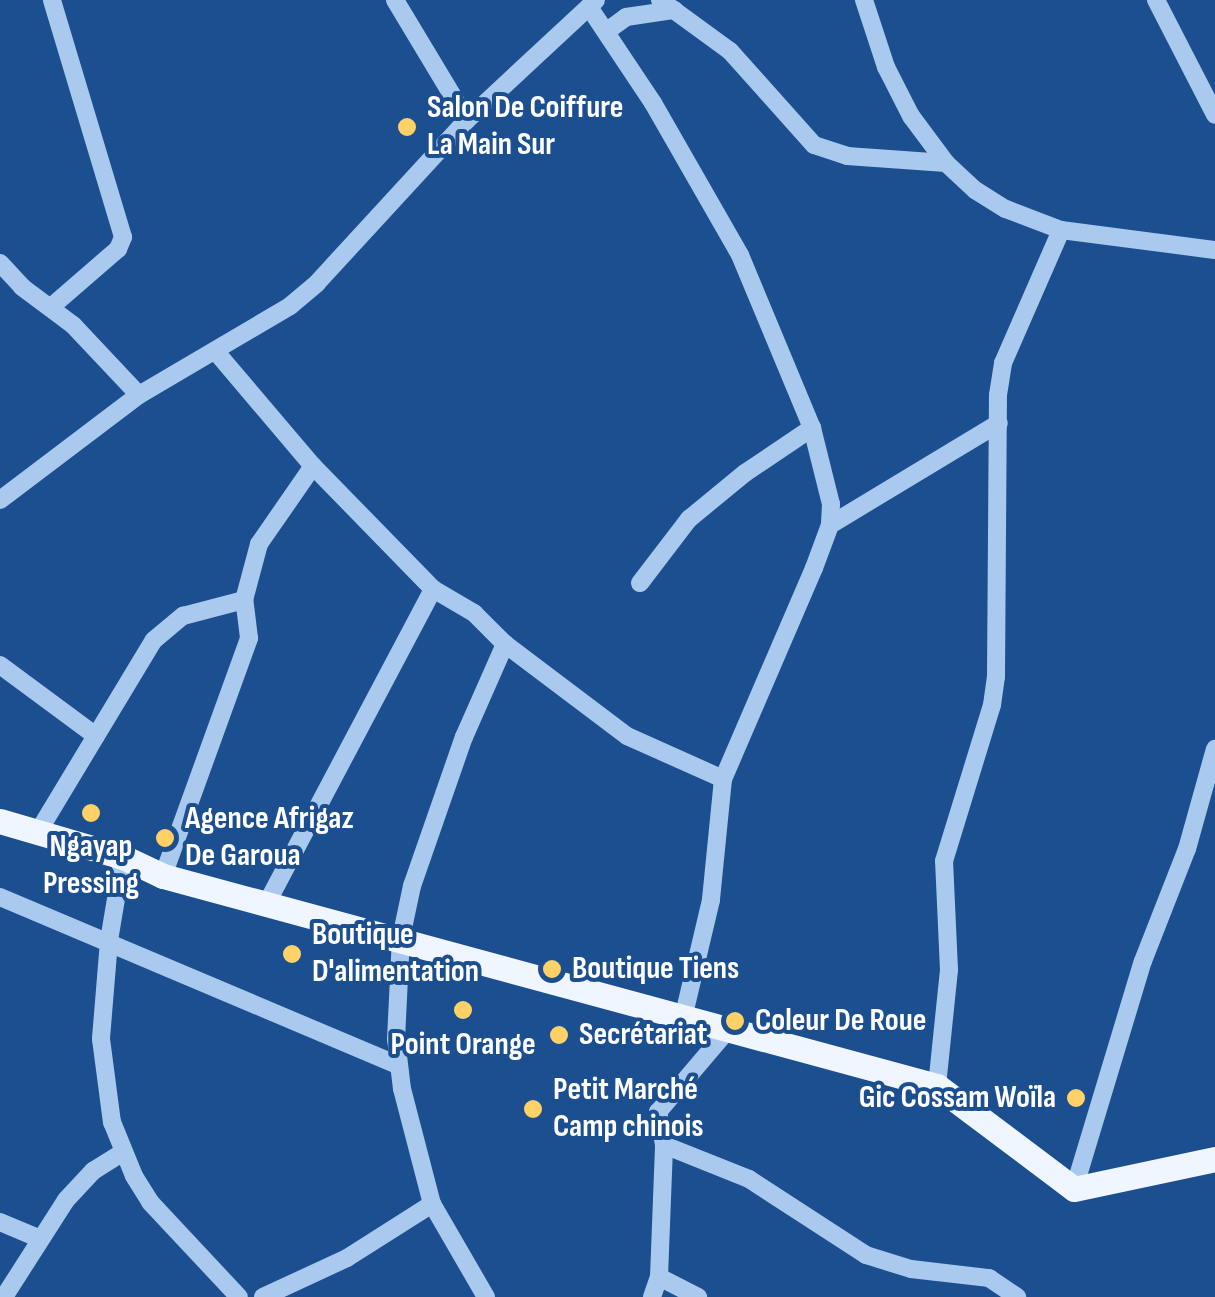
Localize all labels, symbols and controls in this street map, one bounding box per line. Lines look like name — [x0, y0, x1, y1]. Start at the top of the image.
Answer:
place label: Salon De Coiffure La Main Sur — [427, 90, 623, 165]
marker: Salon De Coiffure La Main Sur — [396, 116, 418, 138]
place label: Agence Afrigaz De Garoua — [185, 801, 354, 876]
marker: Ngayap Pressing — [80, 802, 102, 824]
marker: Agence Afrigaz De Garoua — [154, 827, 176, 849]
place label: Ngayap Pressing — [43, 829, 139, 904]
place label: Boutique D'alimentation — [312, 917, 479, 992]
marker: Boutique D'alimentation — [281, 943, 303, 965]
place label: Boutique Tiens — [572, 950, 739, 988]
marker: Boutique Tiens — [541, 958, 563, 980]
marker: Point Orange — [452, 999, 474, 1021]
place label: Coleur De Roue — [755, 1002, 926, 1040]
marker: Coleur De Roue — [724, 1010, 746, 1032]
place label: Secrétariat — [579, 1016, 707, 1054]
marker: Secrétariat — [548, 1024, 570, 1046]
place label: Point Orange — [390, 1026, 536, 1064]
place label: Petit Marché Camp chinois — [553, 1072, 703, 1147]
place label: Gic Cossam Woïla — [859, 1079, 1056, 1117]
marker: Gic Cossam Woïla — [1065, 1087, 1087, 1109]
marker: Petit Marché Camp chinois — [522, 1098, 544, 1120]

